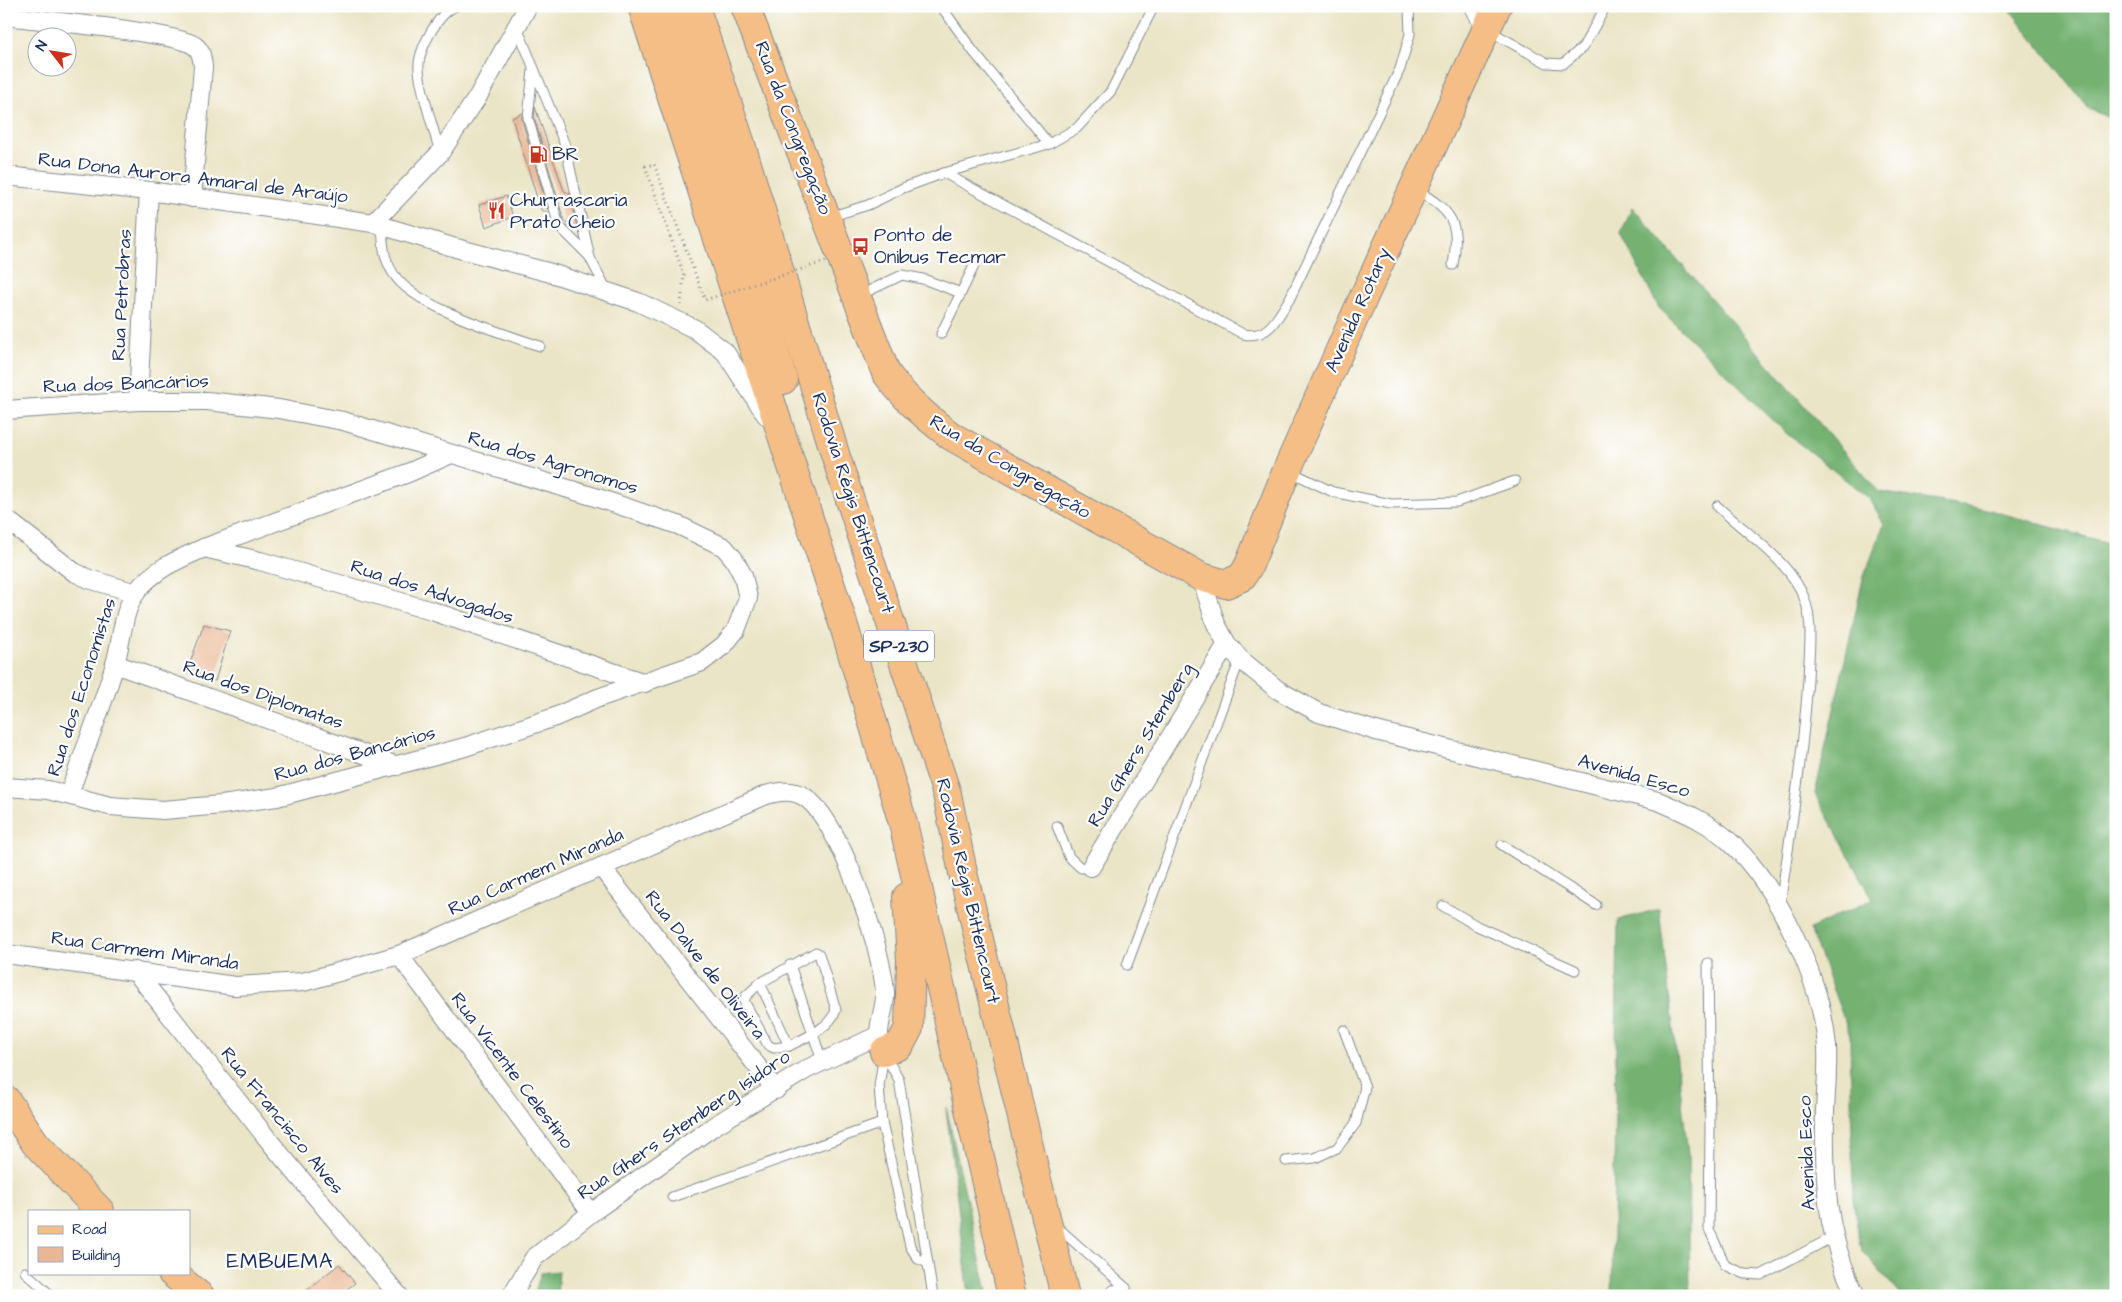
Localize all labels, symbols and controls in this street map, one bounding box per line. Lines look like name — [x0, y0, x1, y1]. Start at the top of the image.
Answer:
north arrow — [28, 28, 78, 78]
text: N — [31, 37, 53, 55]
street label: Rua da Congregação — [747, 37, 839, 219]
place label: BR — [552, 141, 579, 168]
fuel station icon: BR — [528, 144, 548, 164]
street label: Rua Dona Aurora Amaral de Araújo — [36, 146, 350, 210]
place label: Churrascaria Prato Cheio — [510, 187, 628, 236]
restaurant icon: Churrascaria Prato Cheio — [486, 201, 506, 221]
place label: Ponto de Onibus Tecmar — [874, 222, 1006, 271]
street label: Rua Petrobras — [105, 228, 139, 362]
bus stop icon: Ponto de Onibus Tecmar — [850, 236, 870, 256]
street label: Avenida Rotary — [1318, 243, 1399, 377]
street label: Rua dos Bancários — [43, 368, 209, 400]
street label: Rodovia Régis Bittencourt — [804, 389, 902, 617]
street label: Rua da Congregação — [924, 408, 1096, 527]
street label: Rua dos Agronomos — [464, 424, 641, 503]
street label: Rua dos Advogados — [347, 553, 517, 632]
street label: Rua dos Economistas — [40, 594, 124, 780]
road number: SP-230 — [864, 630, 934, 661]
street label: Rua dos Diplomatas — [179, 653, 347, 737]
street label: Rua Ghers Stemberg — [1081, 658, 1202, 833]
street label: Rua dos Bancários — [271, 719, 439, 789]
street label: Avenida Esco — [1575, 747, 1693, 805]
street label: Rodovia Régis Bittencourt — [928, 776, 1007, 1007]
street label: Rua Carmem Miranda — [444, 821, 628, 923]
street label: Rua Dalve de Oliveira — [638, 885, 772, 1046]
street label: Rua Carmem Miranda — [49, 924, 241, 978]
street label: Rua Vicente Celestino — [444, 987, 580, 1155]
street label: Rua Francisco Alves — [214, 1041, 350, 1201]
street label: Rua Ghers Stemberg Isidoro — [572, 1043, 797, 1207]
street label: Avenida Esco — [1791, 1095, 1823, 1211]
legend — [28, 1210, 190, 1274]
text: Road — [72, 1219, 107, 1240]
text: Building — [72, 1245, 120, 1267]
district label: EMBUEMA — [227, 1247, 333, 1276]

